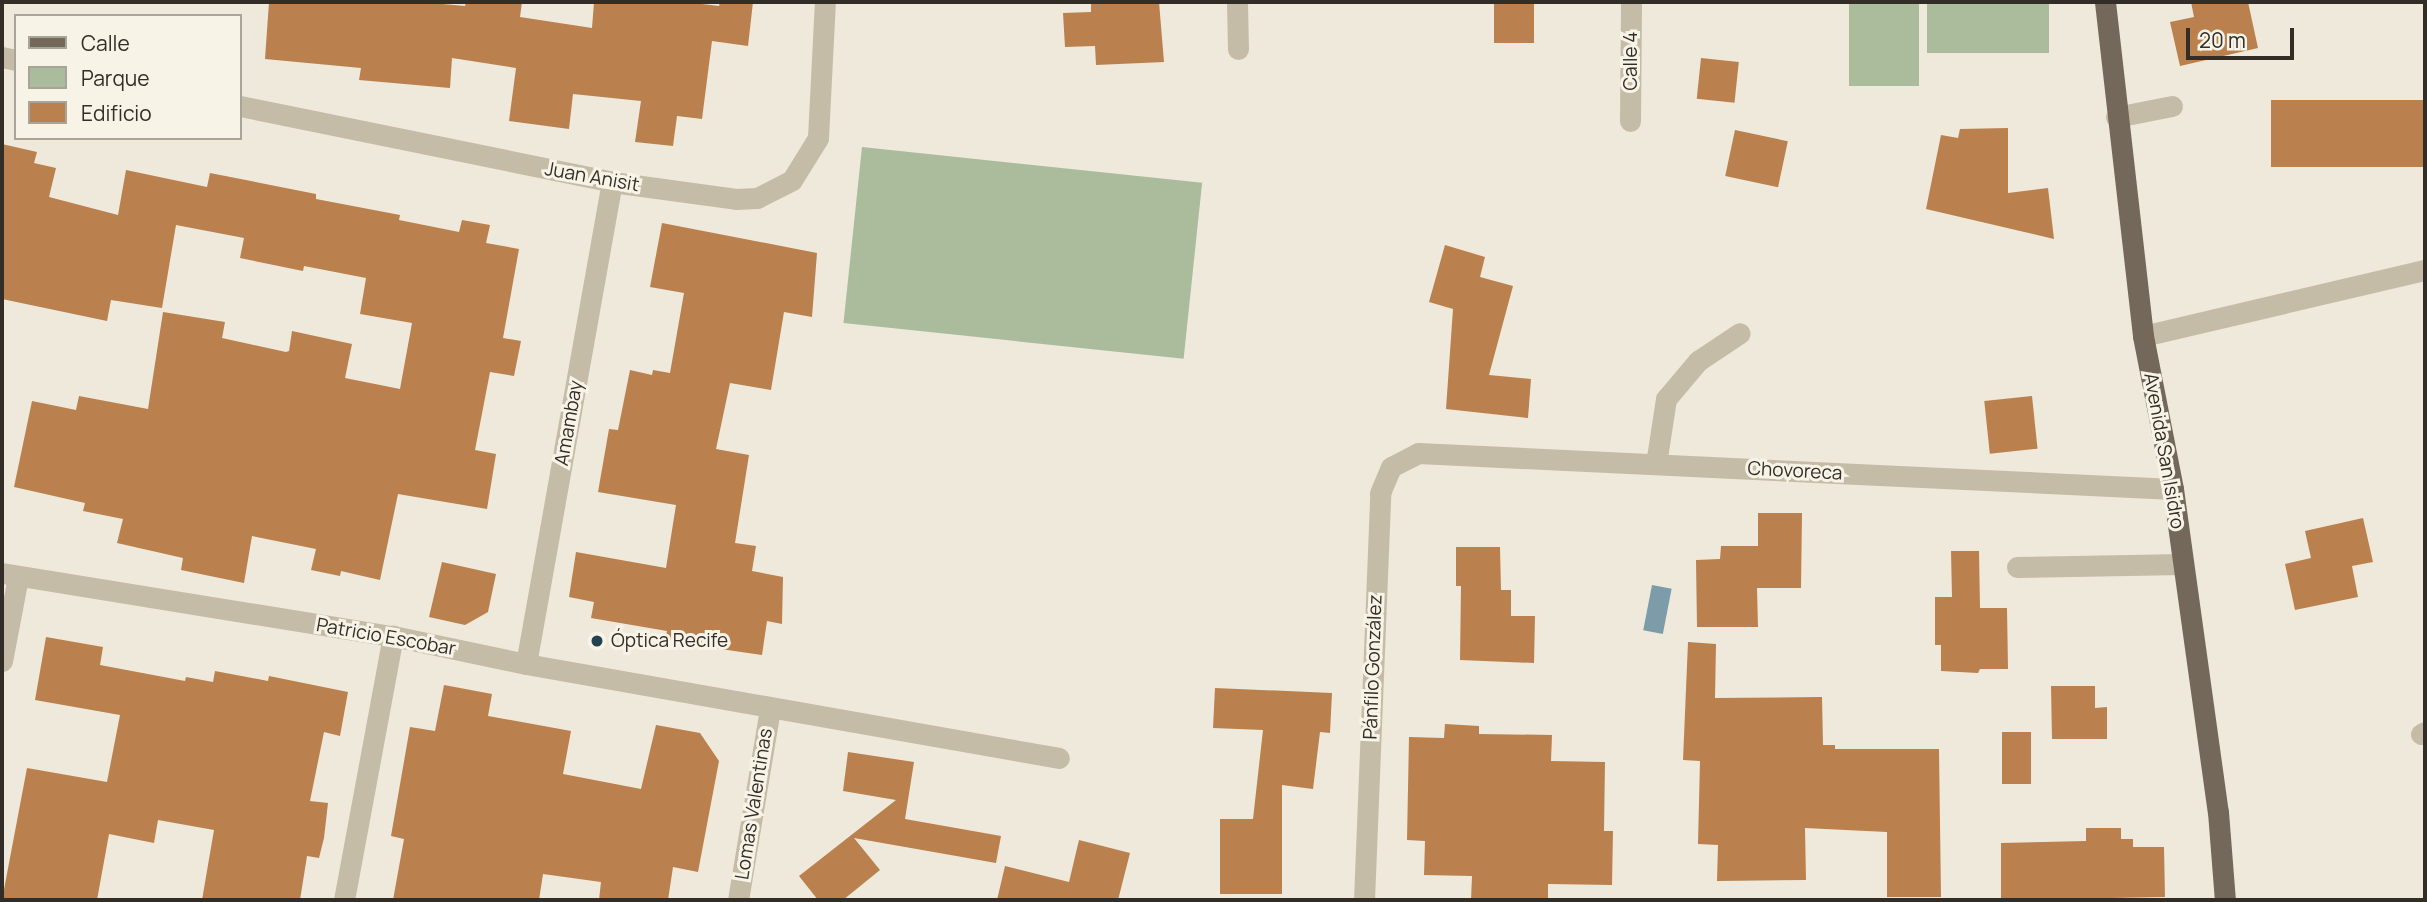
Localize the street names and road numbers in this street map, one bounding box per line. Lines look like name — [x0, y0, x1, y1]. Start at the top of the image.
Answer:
street label: Calle 4 — [1620, 31, 1642, 91]
street label: Juan Anisit — [543, 157, 641, 197]
street label: Avenida San Isidro — [2139, 371, 2189, 531]
street label: Amambay — [550, 379, 588, 467]
street label: Chovoreca — [1747, 457, 1843, 485]
street label: Pánfilo González — [1359, 594, 1387, 740]
street label: Patricio Escobar — [315, 614, 457, 660]
street label: Lomas Valentinas — [731, 727, 777, 881]

